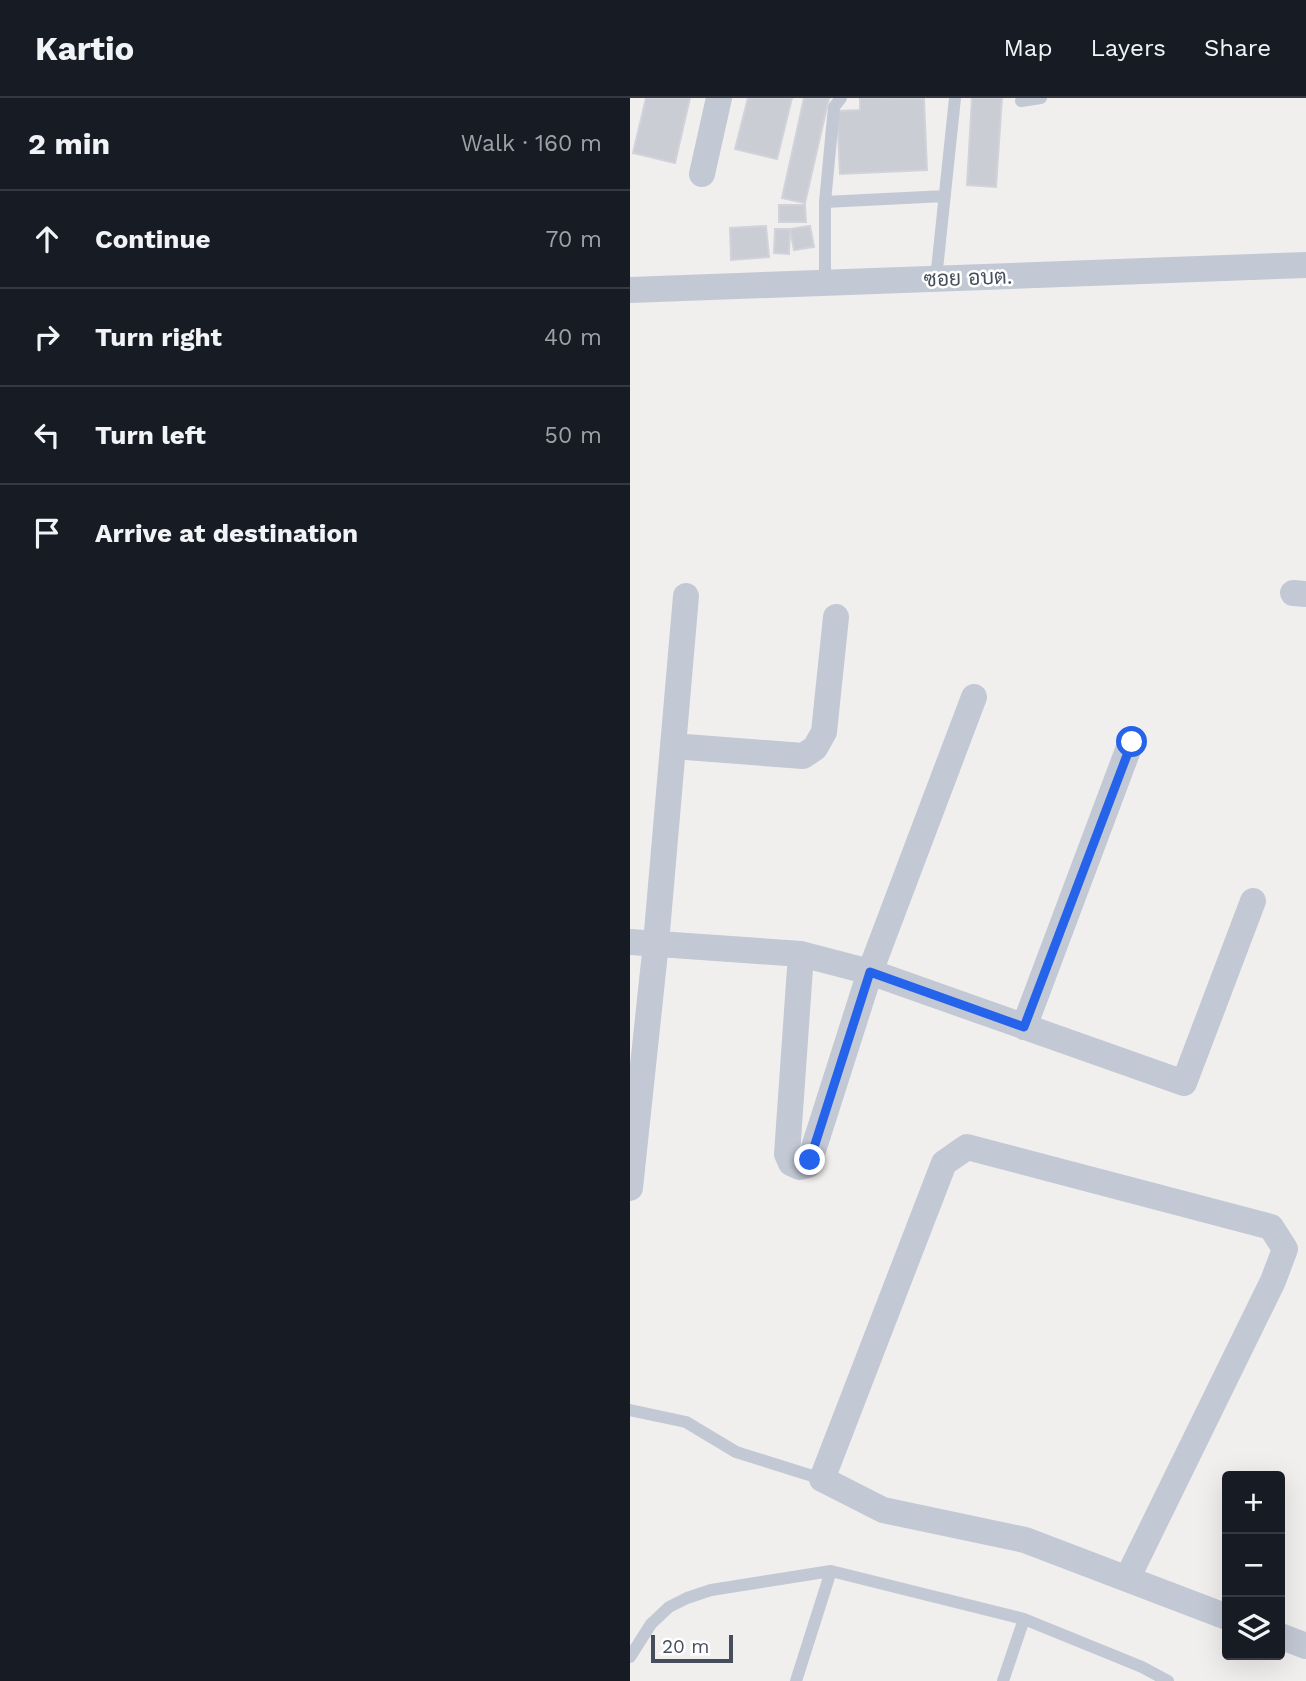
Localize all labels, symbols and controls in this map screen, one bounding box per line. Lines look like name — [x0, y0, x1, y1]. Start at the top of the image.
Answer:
text: Kartio — [35, 29, 134, 68]
text: Map — [1004, 34, 1052, 62]
text: Layers — [1090, 34, 1166, 62]
text: Share — [1204, 34, 1271, 62]
text: 2 min — [28, 126, 110, 161]
text: Walk · 160 m — [461, 130, 602, 157]
icon: ahead — [28, 220, 66, 258]
text: Continue — [95, 224, 211, 254]
text: 70 m — [545, 226, 602, 253]
street label: ซอย อบต. — [923, 263, 1013, 292]
icon: right — [28, 318, 66, 356]
text: Turn right — [95, 322, 222, 352]
text: 40 m — [544, 324, 602, 351]
icon: left — [28, 416, 66, 454]
text: Turn left — [95, 420, 206, 450]
text: 50 m — [545, 422, 602, 449]
icon: arrive — [28, 514, 66, 552]
text: Arrive at destination — [95, 518, 358, 548]
route start — [1116, 726, 1147, 757]
route end — [794, 1144, 825, 1175]
map controls — [1222, 1471, 1285, 1660]
button: + — [1222, 1471, 1285, 1534]
button: − — [1222, 1534, 1285, 1597]
button: layers — [1222, 1597, 1285, 1660]
scale bar — [651, 1632, 733, 1664]
text: 20 m — [662, 1635, 709, 1658]

